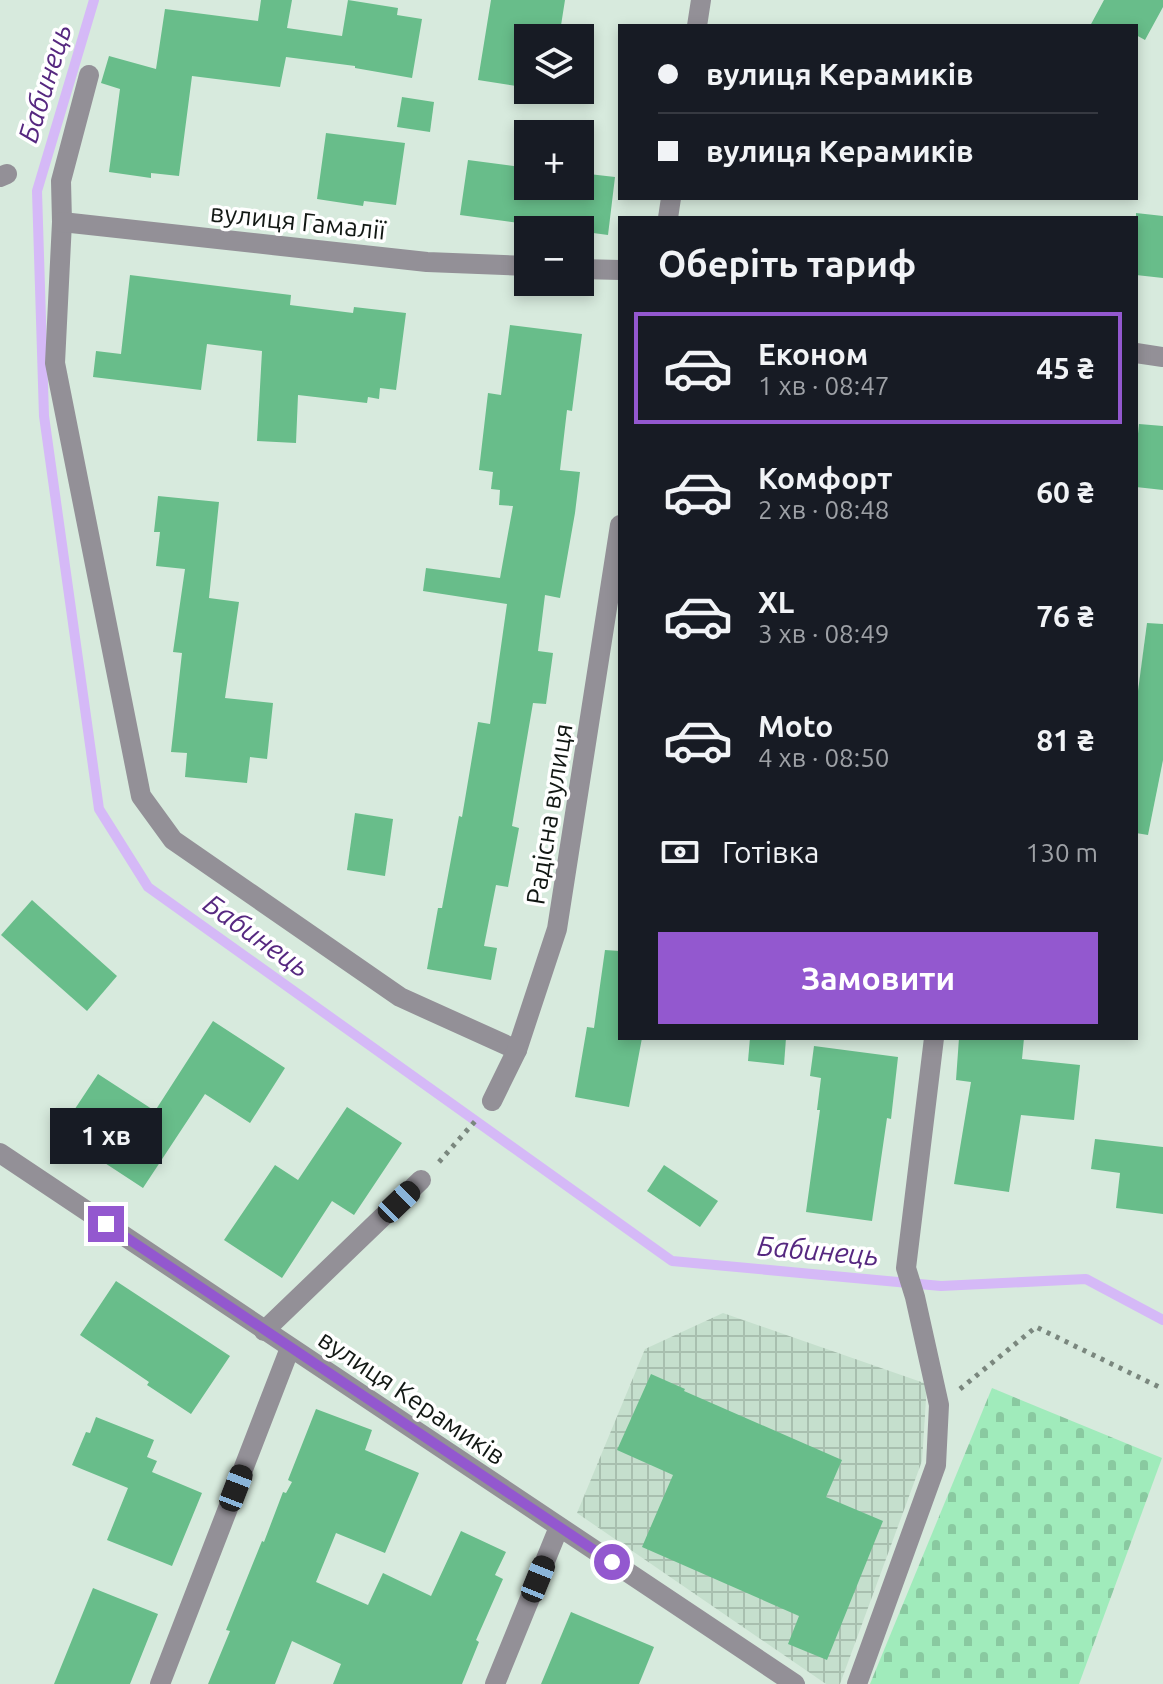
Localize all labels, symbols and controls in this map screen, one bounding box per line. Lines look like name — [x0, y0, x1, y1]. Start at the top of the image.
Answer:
water label: Бабинець — [11, 20, 77, 146]
map controls — [514, 24, 594, 296]
button: layers — [514, 24, 594, 104]
text: вулиця Керамиків — [706, 57, 974, 91]
button: + — [514, 120, 594, 200]
text: вулиця Керамиків — [706, 134, 974, 168]
street label: вулиця Гамалії — [209, 197, 388, 245]
button: − — [514, 216, 594, 296]
text: Оберіть тариф — [658, 243, 916, 284]
icon: car — [662, 332, 734, 404]
text: Економ — [758, 337, 868, 371]
text: 45 ₴ — [1036, 351, 1094, 385]
text: 1 хв · 08:47 — [758, 371, 889, 400]
icon: car — [662, 456, 734, 528]
text: Комфорт — [758, 461, 892, 495]
text: 60 ₴ — [1036, 475, 1094, 509]
text: 2 хв · 08:48 — [758, 495, 889, 524]
icon: car — [662, 580, 734, 652]
text: XL — [758, 585, 794, 619]
text: 76 ₴ — [1036, 599, 1094, 633]
text: 3 хв · 08:49 — [758, 619, 889, 648]
icon: car — [662, 704, 734, 776]
text: Moto — [758, 709, 833, 743]
street label: Радісна вулиця — [520, 721, 578, 907]
text: 81 ₴ — [1036, 723, 1094, 757]
text: 4 хв · 08:50 — [758, 743, 889, 772]
icon: cash — [658, 830, 702, 874]
text: Готівка — [722, 835, 819, 869]
text: 130 m — [1026, 838, 1098, 867]
water label: Бабинець — [198, 887, 316, 983]
button: Замовити — [658, 932, 1098, 1024]
callout: 1 хв — [50, 1108, 162, 1164]
text: 1 хв — [81, 1121, 131, 1150]
car — [373, 1177, 425, 1227]
route end — [88, 1206, 124, 1242]
water label: Бабинець — [756, 1229, 880, 1271]
street label: вулиця Керамиків — [313, 1324, 511, 1470]
car — [216, 1461, 256, 1515]
route start — [594, 1544, 630, 1580]
car — [518, 1552, 558, 1606]

